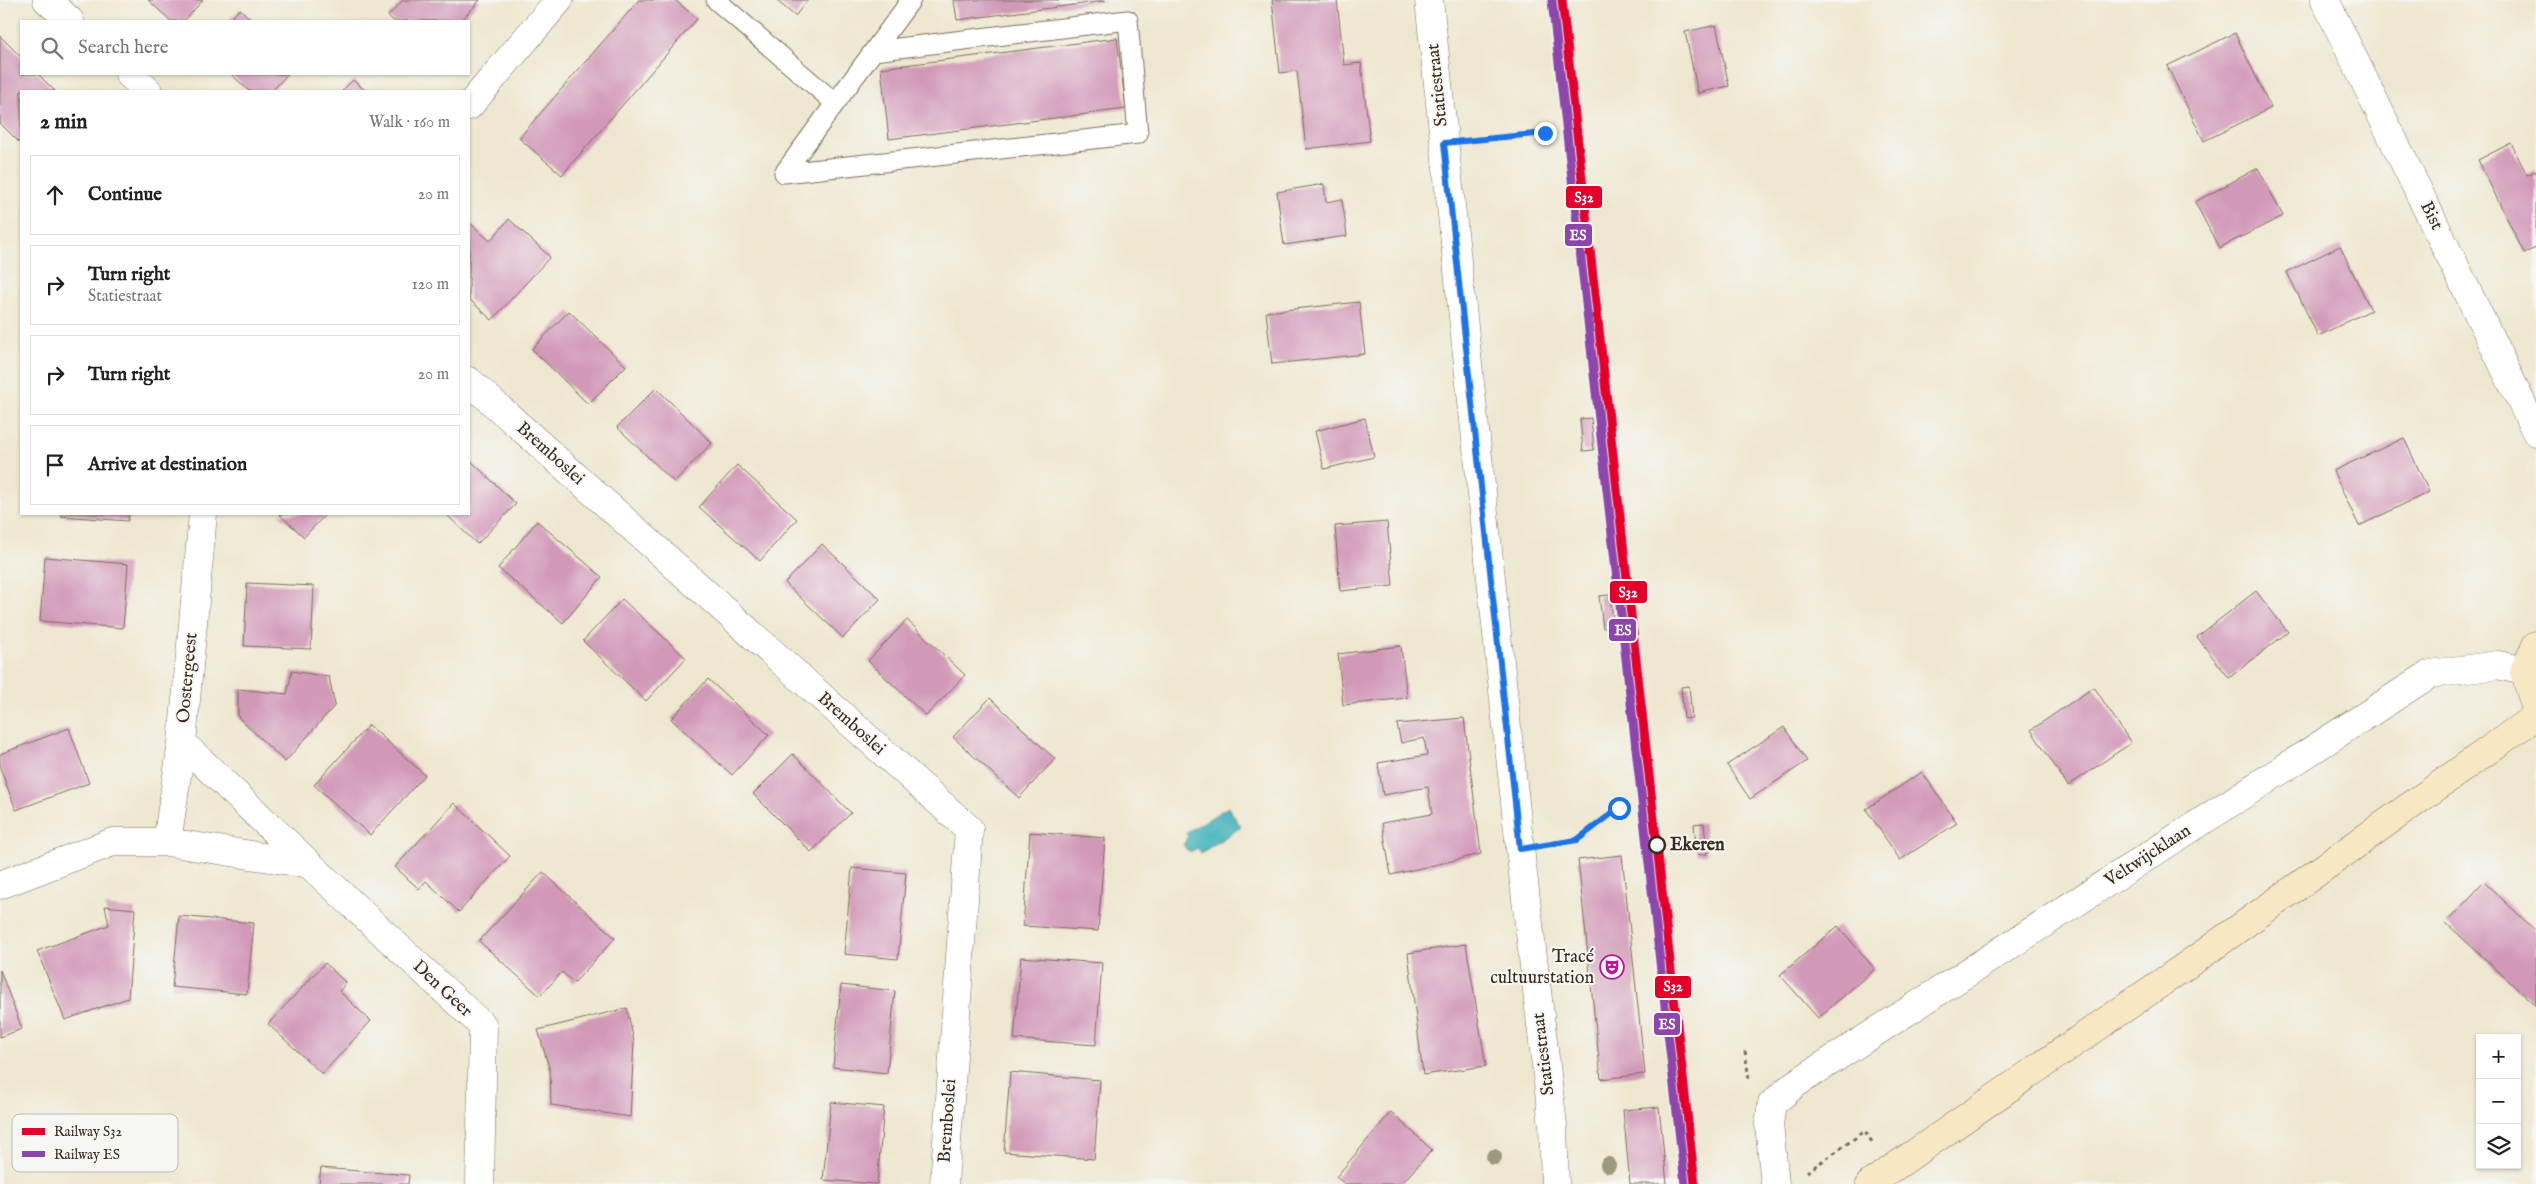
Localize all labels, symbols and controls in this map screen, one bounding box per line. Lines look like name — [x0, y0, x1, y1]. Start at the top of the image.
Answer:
search box — [20, 20, 470, 75]
icon: search — [38, 34, 66, 62]
text: Search here — [78, 36, 169, 60]
street label: Statiestraat — [1422, 42, 1454, 128]
text: 2 min — [40, 109, 87, 136]
text: Walk · 160 m — [369, 113, 450, 133]
route end — [1534, 122, 1557, 145]
icon: ahead — [41, 181, 69, 209]
text: Continue — [88, 183, 162, 207]
text: 20 m — [418, 185, 449, 205]
line badge: S32 — [1565, 185, 1603, 209]
text: S32 — [1575, 189, 1594, 207]
street label: Bist — [2414, 198, 2448, 234]
line badge: ES — [1564, 223, 1593, 247]
text: ES — [1570, 227, 1586, 245]
text: Turn right — [88, 263, 170, 287]
icon: right — [41, 271, 69, 299]
text: 120 m — [412, 275, 449, 295]
text: Statiestraat — [88, 287, 162, 307]
icon: right — [41, 361, 69, 389]
text: Turn right — [88, 363, 170, 387]
text: 20 m — [418, 365, 449, 385]
street label: Bremboslei — [511, 417, 589, 491]
icon: arrive — [41, 451, 69, 479]
text: Arrive at destination — [88, 453, 247, 477]
line badge: S32 — [1609, 580, 1648, 604]
text: S32 — [1619, 584, 1638, 602]
line badge: ES — [1608, 618, 1637, 642]
text: ES — [1615, 622, 1631, 640]
street label: Oostergeest — [173, 632, 203, 724]
street label: Bremboslei — [812, 687, 890, 761]
route start — [1608, 797, 1631, 820]
street label: Veltwijcklaan — [2100, 819, 2196, 893]
place label: Ekeren — [1670, 834, 1725, 857]
marker: Ekeren — [1648, 836, 1666, 854]
place label: Tracé cultuurstation — [1490, 946, 1594, 990]
theatre icon: Tracé cultuurstation — [1599, 954, 1625, 980]
street label: Den Geer — [407, 955, 477, 1023]
line badge: S32 — [1654, 975, 1692, 999]
text: S32 — [1664, 978, 1683, 996]
street label: Statiestraat — [1528, 1011, 1560, 1097]
line badge: ES — [1653, 1012, 1681, 1036]
text: ES — [1659, 1016, 1675, 1034]
map controls — [2476, 1034, 2521, 1169]
button: + — [2476, 1034, 2521, 1079]
street label: Bremboslei — [934, 1078, 962, 1164]
button: − — [2476, 1079, 2521, 1124]
legend — [12, 1114, 178, 1172]
text: Railway S32 — [54, 1123, 122, 1141]
button: layers — [2476, 1124, 2521, 1169]
text: Railway ES — [54, 1146, 120, 1164]

